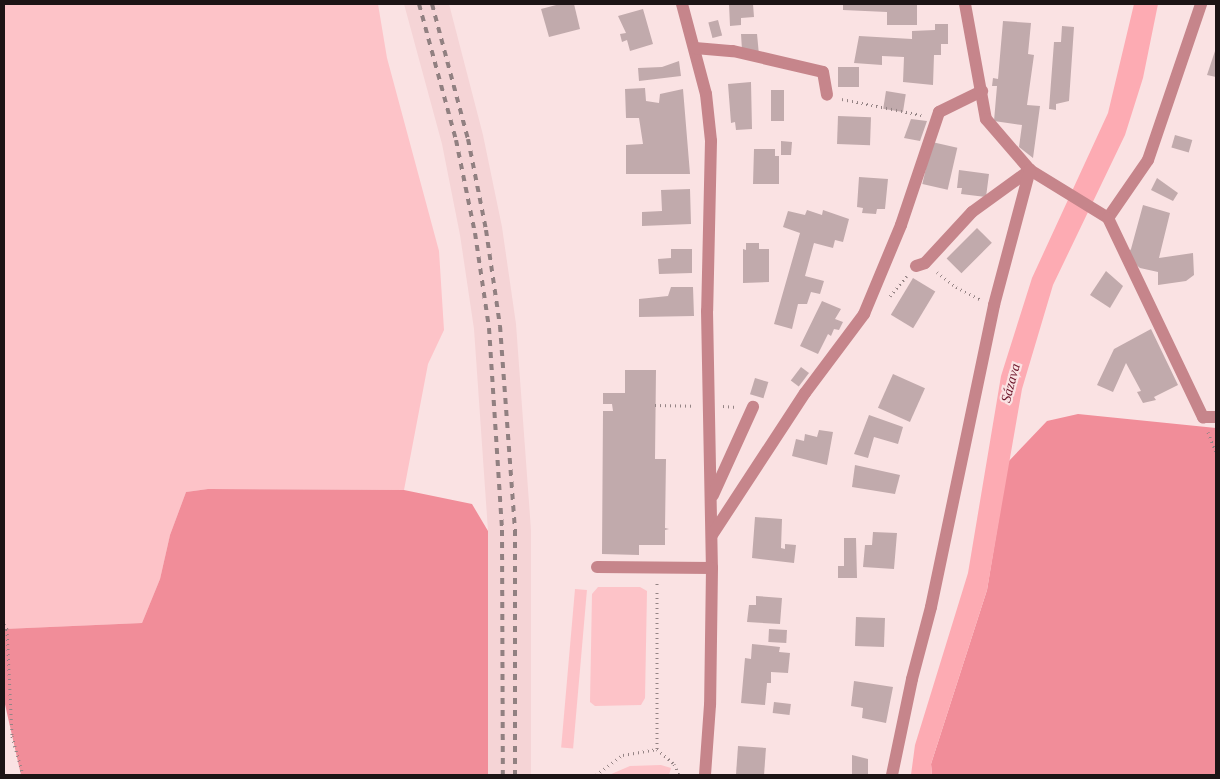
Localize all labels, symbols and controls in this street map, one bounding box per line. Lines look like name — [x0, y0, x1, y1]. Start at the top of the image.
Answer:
water label: Sázava — [998, 362, 1024, 404]

